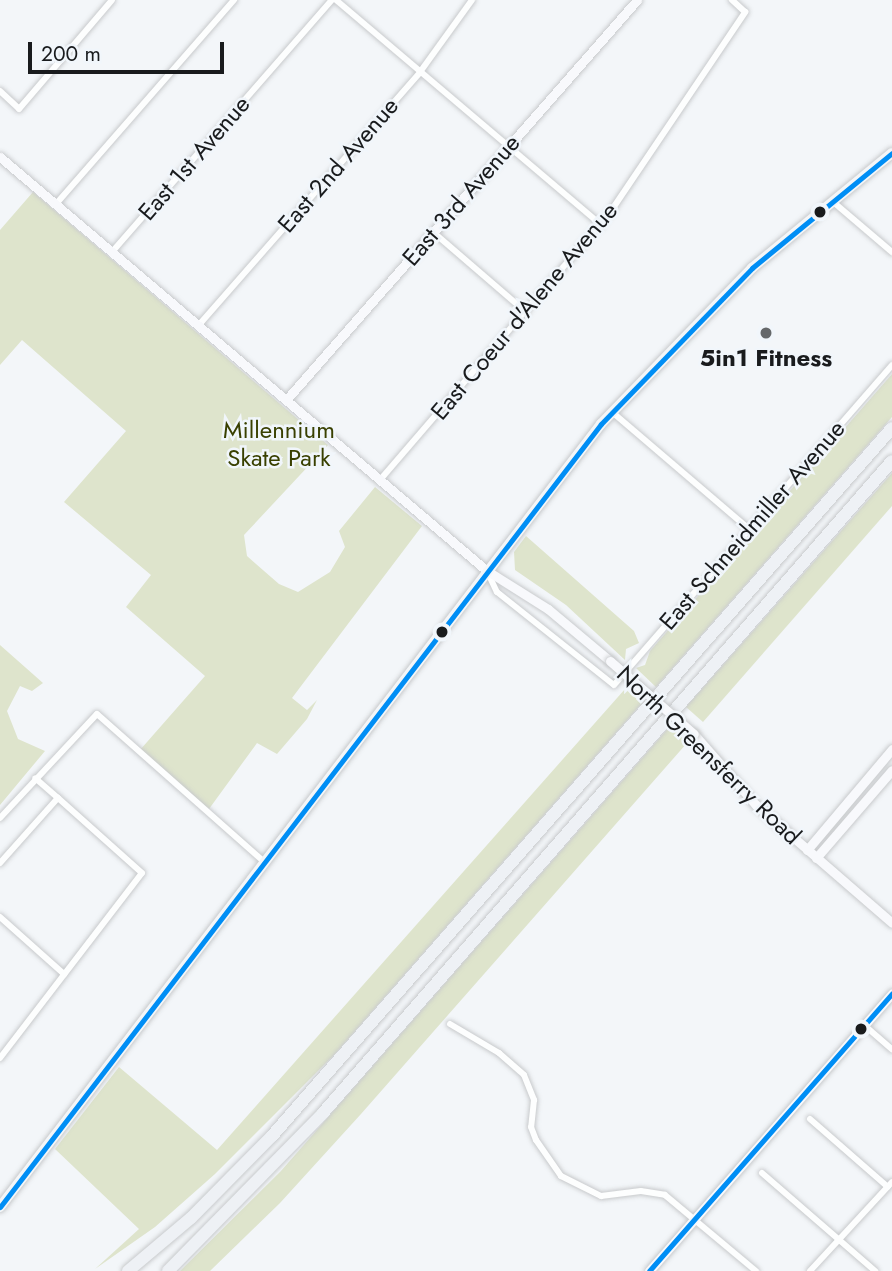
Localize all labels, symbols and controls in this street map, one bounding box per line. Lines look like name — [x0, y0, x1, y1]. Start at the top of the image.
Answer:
scale bar — [32, 28, 228, 72]
text: 200 m — [41, 39, 101, 69]
street label: East 1st Avenue — [132, 90, 256, 226]
street label: East 2nd Avenue — [272, 92, 404, 238]
street label: East 3rd Avenue — [396, 129, 526, 271]
street label: East Coeur d'Alene Avenue — [425, 196, 623, 426]
unlabelled marker — [813, 205, 827, 219]
marker: 5in1 Fitness — [758, 325, 774, 341]
place label: 5in1 Fitness — [700, 344, 832, 372]
street label: East Schneidmiller Avenue — [653, 414, 851, 636]
park label: Millennium Skate Park — [223, 416, 335, 472]
unlabelled marker — [435, 625, 449, 639]
street label: North Greensferry Road — [611, 660, 807, 850]
unlabelled marker — [854, 1022, 868, 1036]

